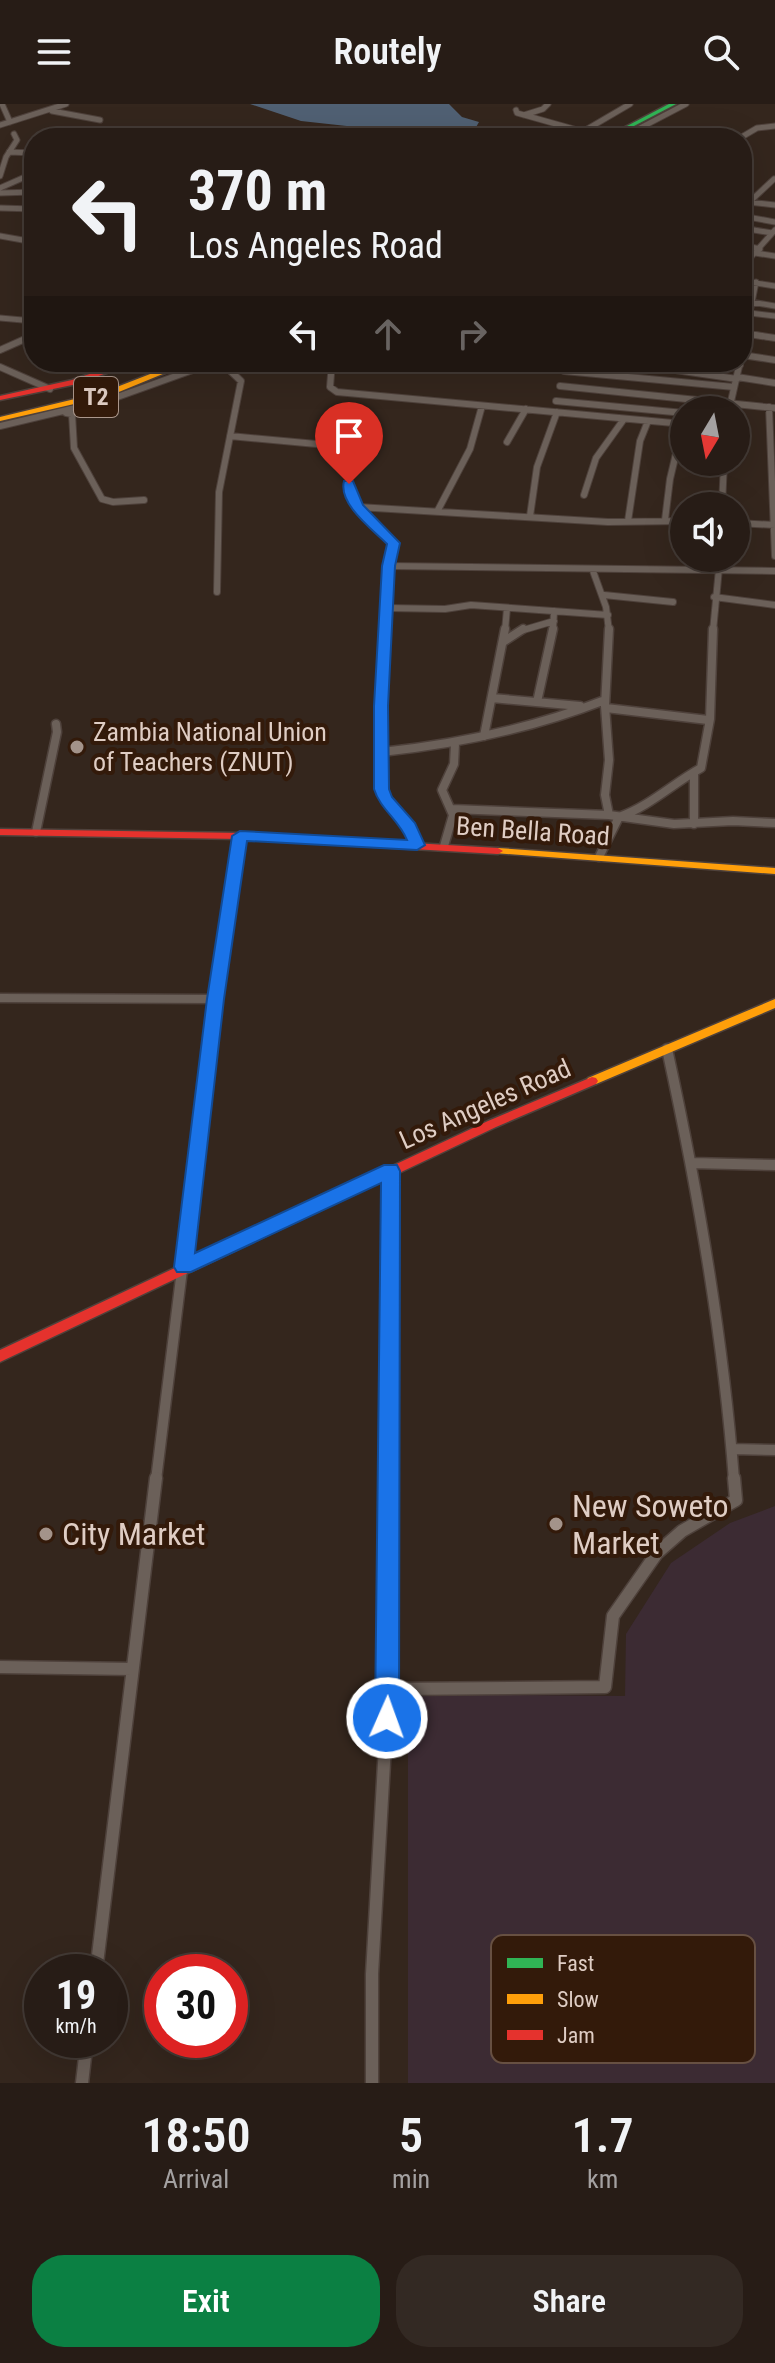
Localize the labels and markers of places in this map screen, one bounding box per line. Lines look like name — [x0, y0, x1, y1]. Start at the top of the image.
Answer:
pin — [315, 402, 383, 484]
place label: Zambia National Union of Teachers (ZNUT) — [93, 717, 327, 777]
marker: Zambia National Union of Teachers (ZNUT) — [68, 738, 86, 756]
place label: New Soweto Market — [572, 1487, 729, 1562]
place label: City Market — [62, 1515, 205, 1553]
marker: New Soweto Market — [547, 1515, 565, 1533]
marker: City Market — [37, 1525, 55, 1543]

